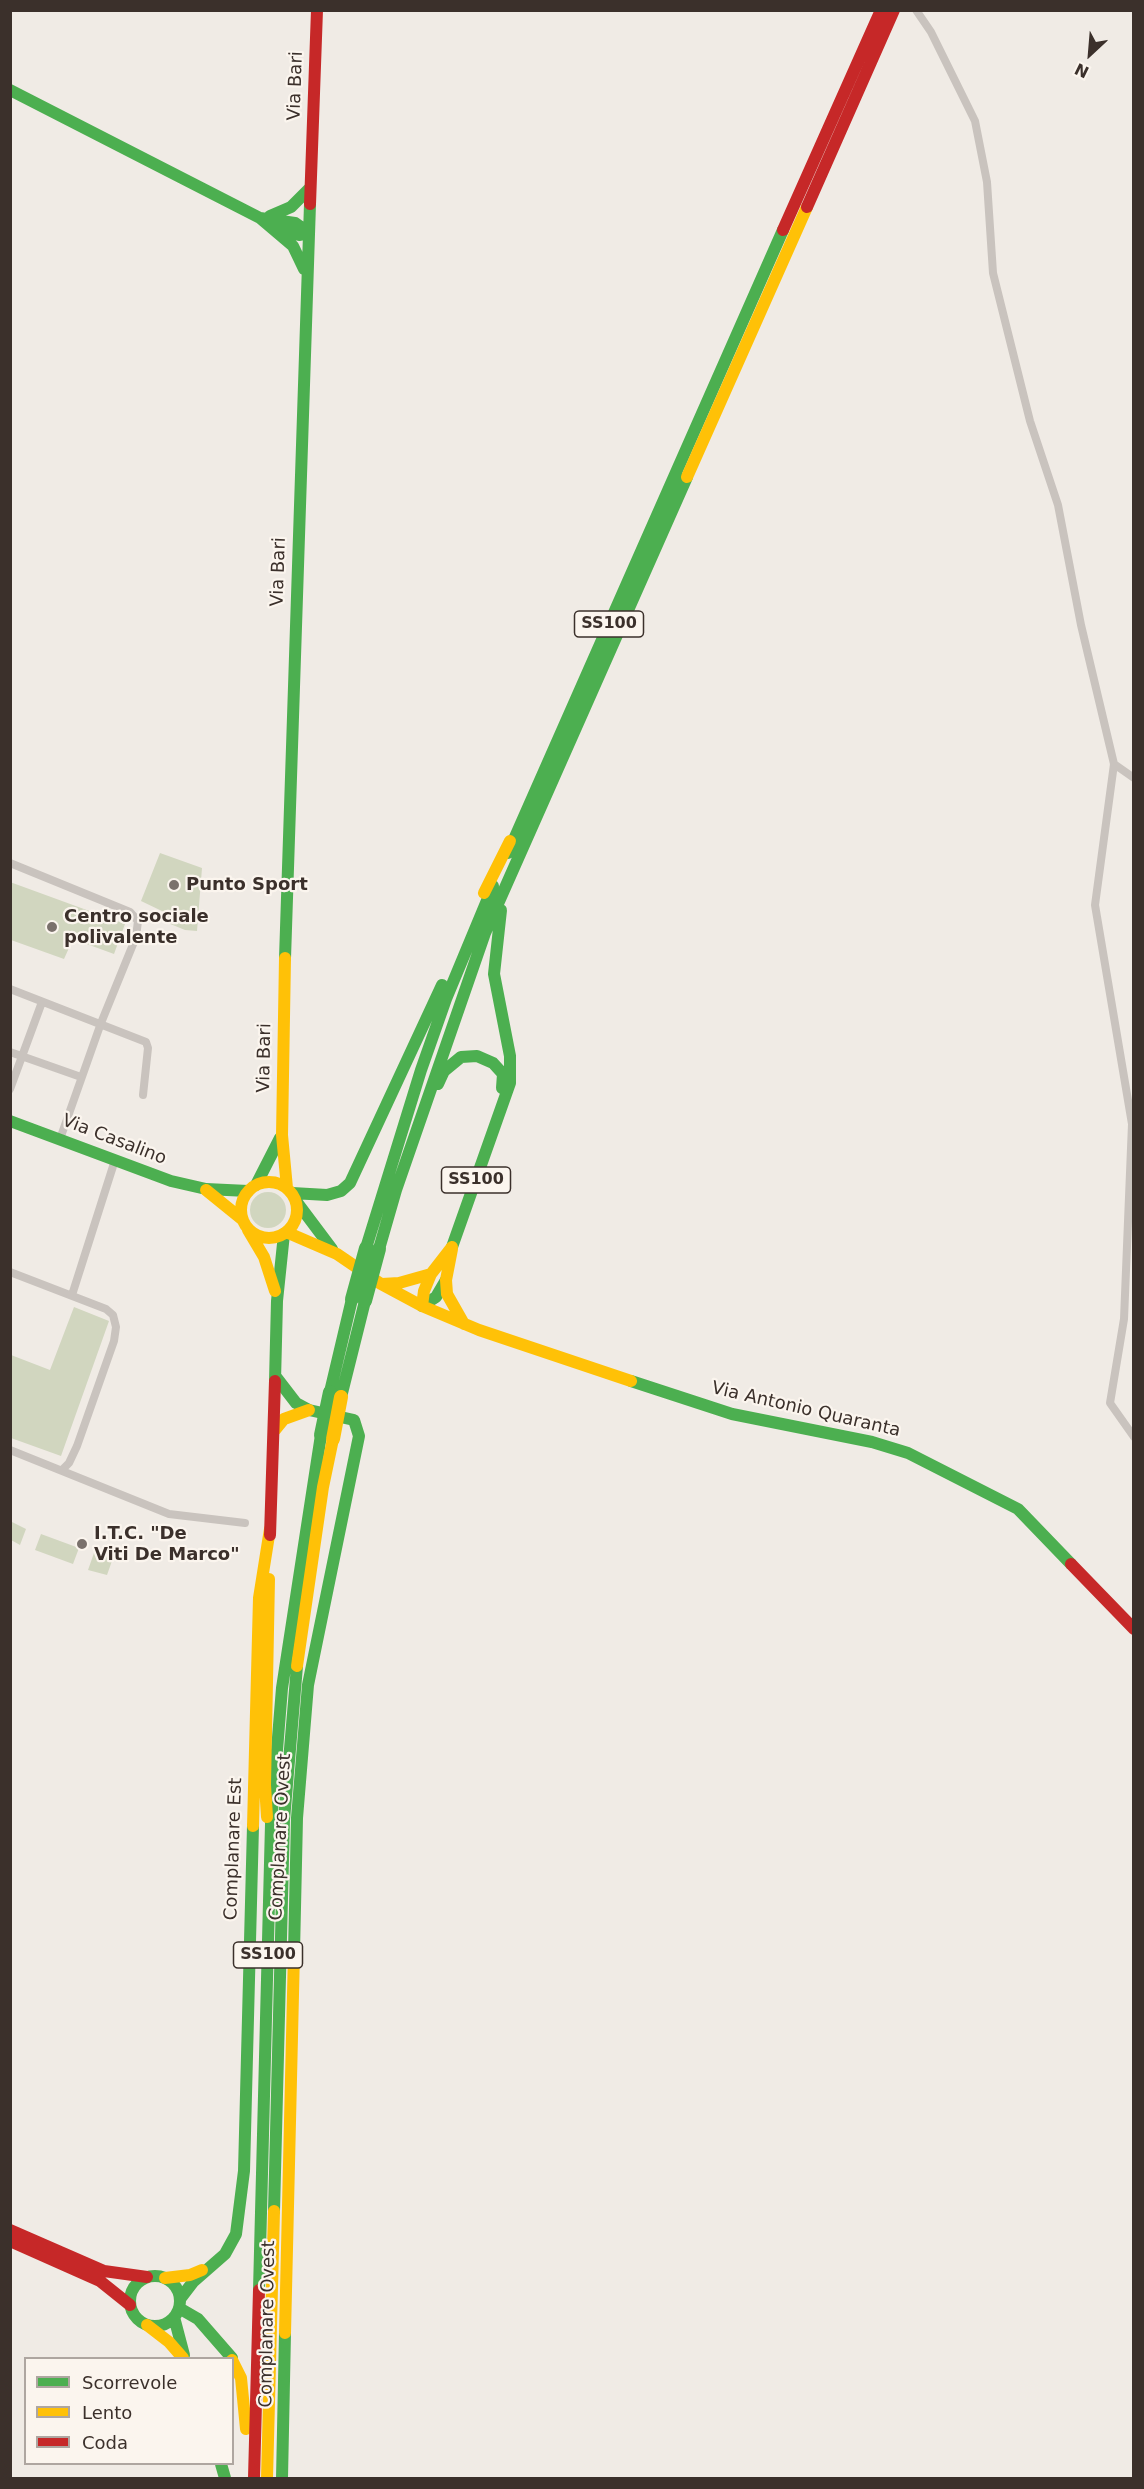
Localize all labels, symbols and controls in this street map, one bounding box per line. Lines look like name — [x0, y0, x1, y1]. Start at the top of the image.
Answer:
north arrow — [1060, 24, 1120, 84]
street label: Via Bari — [284, 51, 308, 121]
text: N — [1072, 59, 1092, 82]
street label: Via Bari — [267, 537, 291, 607]
road number: SS100 — [574, 611, 644, 637]
place label: Punto Sport — [186, 874, 308, 896]
marker: Punto Sport — [167, 878, 181, 892]
place label: Centro sociale polivalente — [64, 906, 209, 948]
marker: Centro sociale polivalente — [45, 920, 59, 934]
street label: Via Bari — [254, 1023, 276, 1093]
street label: Via Casalino — [59, 1110, 169, 1170]
road number: SS100 — [442, 1167, 510, 1193]
street label: Via Antonio Quaranta — [709, 1378, 903, 1442]
place label: I.T.C. "De Viti De Marco" — [94, 1523, 240, 1565]
marker: I.T.C. "De Viti De Marco" — [75, 1537, 89, 1551]
street label: Complanare Ovest — [266, 1753, 296, 1921]
street label: Complanare Est — [221, 1777, 247, 1921]
road number: SS100 — [234, 1942, 302, 1968]
street label: Complanare Ovest — [256, 2240, 280, 2408]
legend — [24, 2357, 234, 2465]
text: Scorrevole — [82, 2372, 177, 2393]
text: Lento — [82, 2402, 132, 2423]
text: Coda — [82, 2432, 128, 2453]

